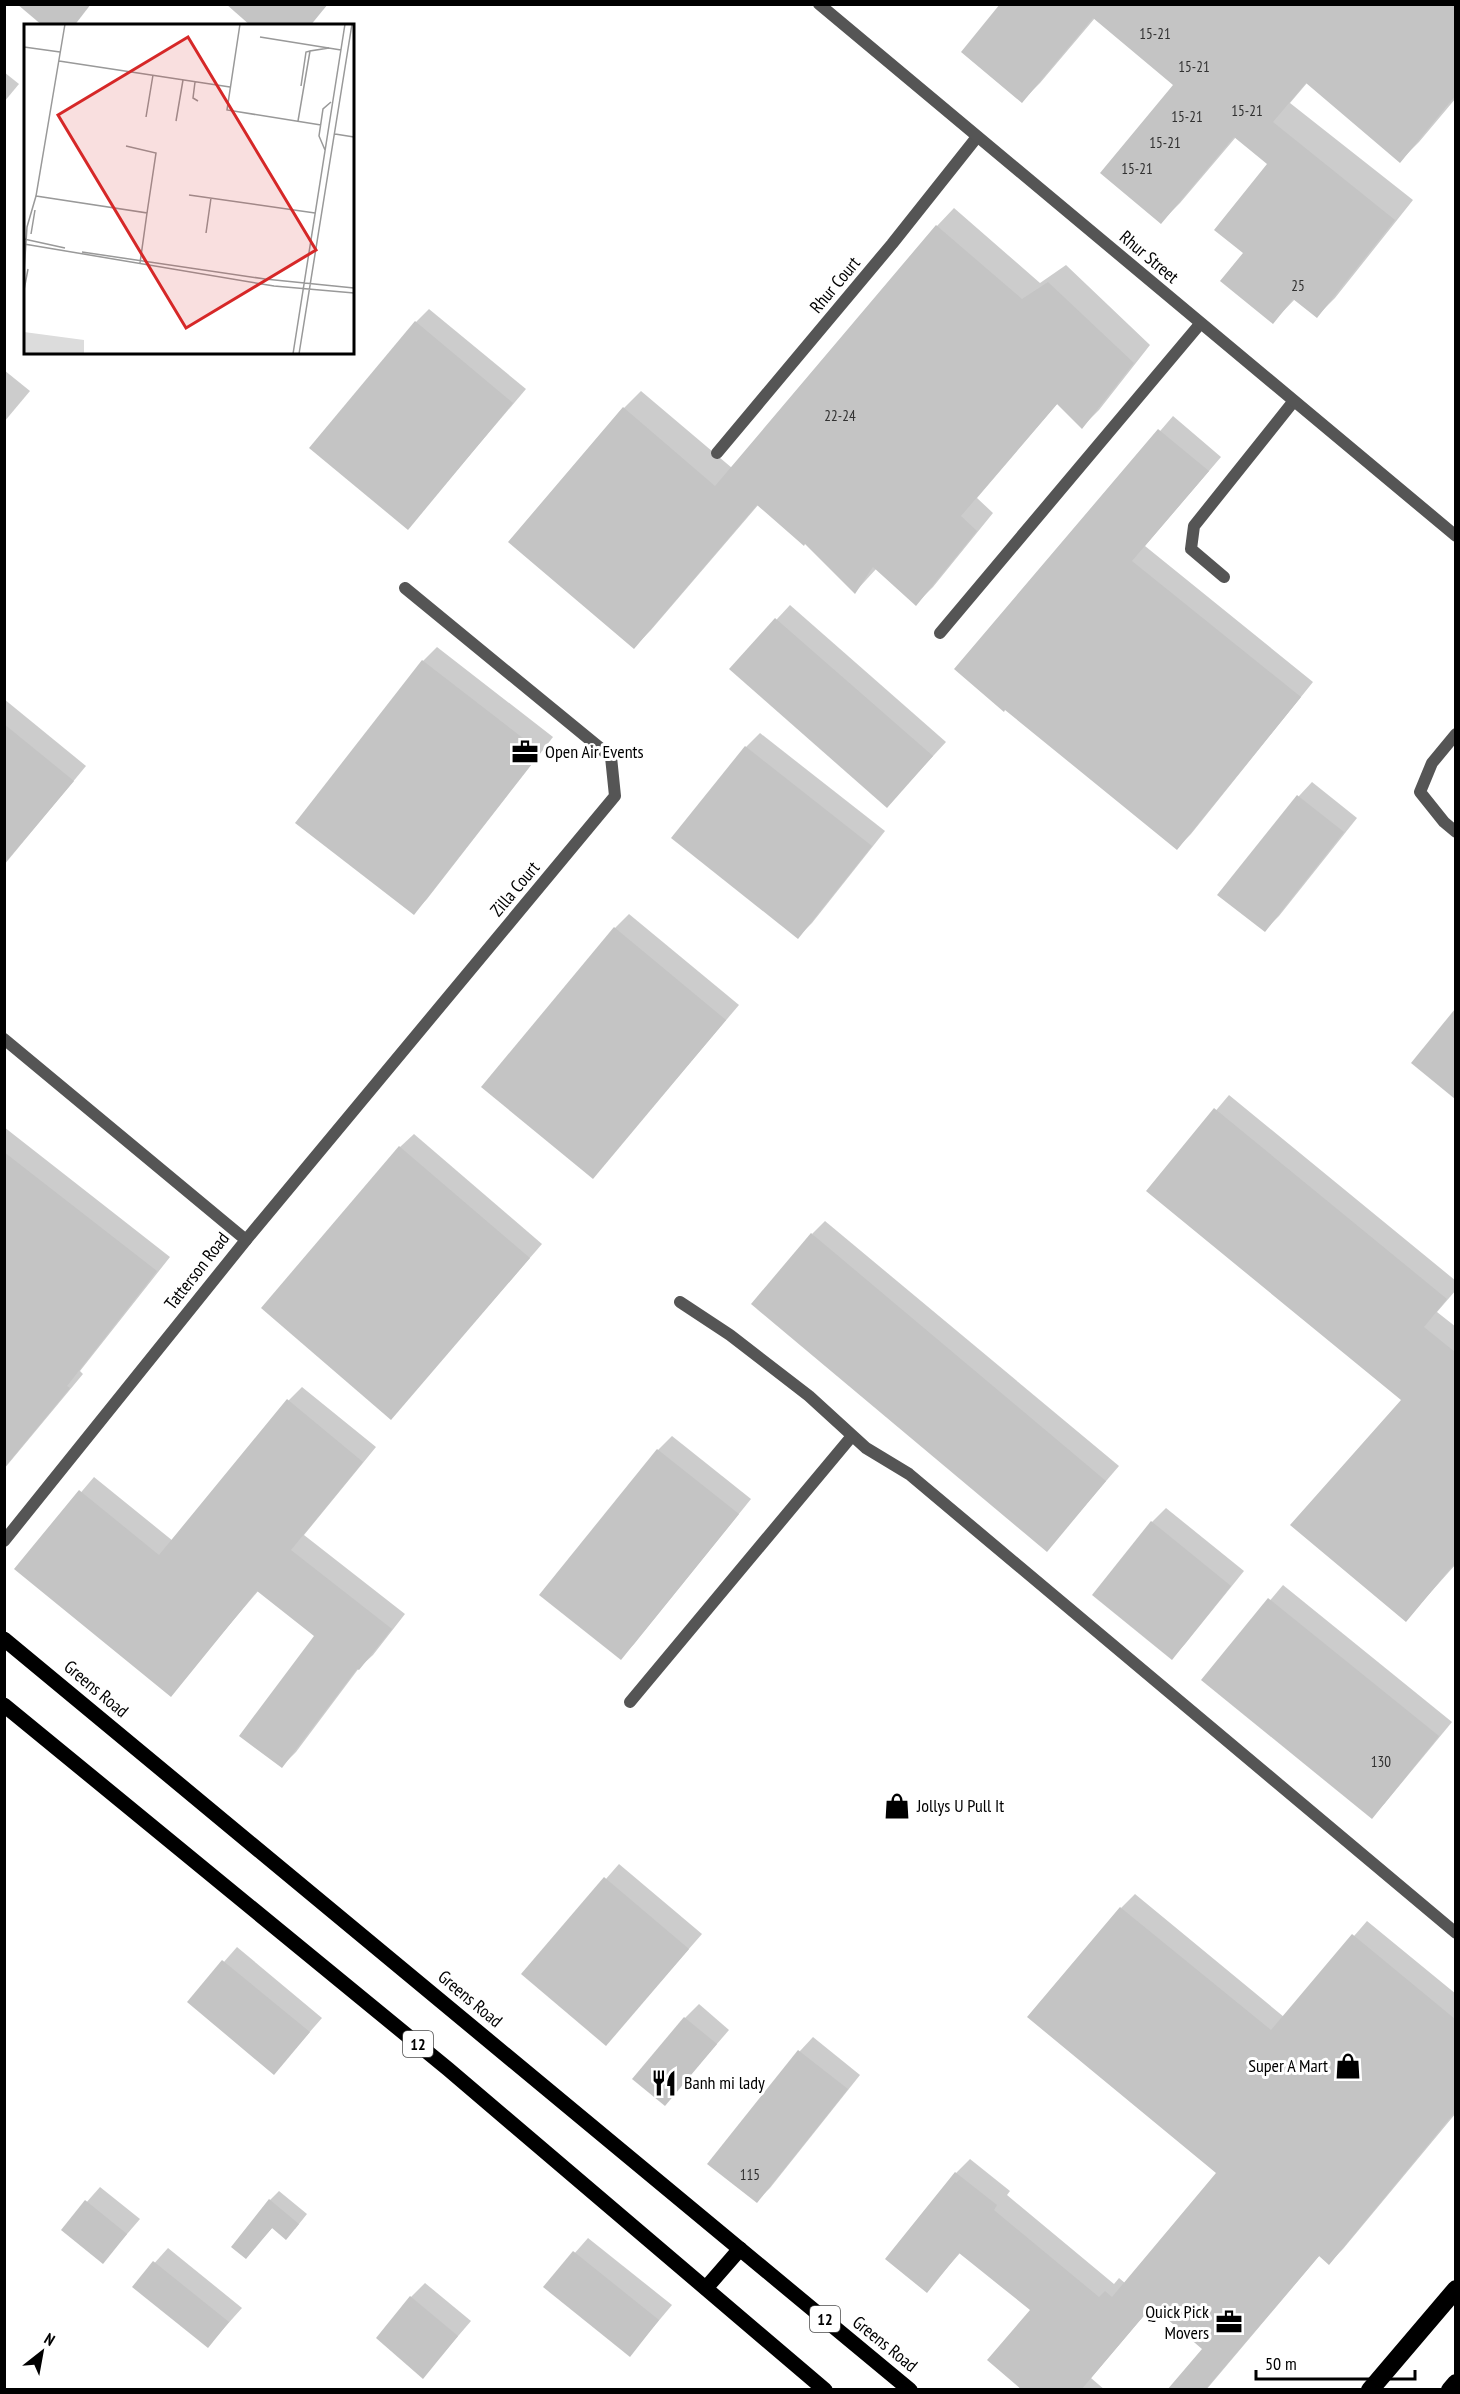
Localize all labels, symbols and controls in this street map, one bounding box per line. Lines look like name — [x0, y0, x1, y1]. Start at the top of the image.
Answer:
inset map — [24, 24, 354, 354]
house number: 15-21 — [1139, 24, 1171, 43]
house number: 15-21 — [1178, 57, 1210, 76]
house number: 15-21 — [1231, 101, 1263, 120]
house number: 15-21 — [1171, 107, 1203, 126]
house number: 15-21 — [1149, 133, 1181, 152]
house number: 15-21 — [1121, 159, 1153, 178]
street label: Rhur Street — [1115, 225, 1184, 288]
street label: Rhur Court — [804, 252, 865, 318]
house number: 25 — [1291, 276, 1305, 295]
house number: 22-24 — [824, 406, 856, 425]
office icon: Open Air Events — [510, 737, 540, 767]
place label: Open Air Events — [545, 740, 644, 763]
street label: Zilla Court — [485, 856, 544, 921]
street label: Tatterson Road — [159, 1227, 234, 1314]
street label: Greens Road — [59, 1655, 133, 1722]
house number: 130 — [1371, 1752, 1391, 1771]
shop icon: Jollys U Pull It — [882, 1791, 912, 1821]
place label: Jollys U Pull It — [916, 1794, 1004, 1817]
street label: Greens Road — [433, 1965, 507, 2032]
road number: 12 — [403, 2031, 433, 2057]
shop icon: Super A Mart — [1333, 2051, 1363, 2081]
place label: Super A Mart — [1248, 2054, 1328, 2077]
restaurant icon: Banh mi lady — [649, 2068, 679, 2098]
place label: Banh mi lady — [684, 2071, 765, 2094]
house number: 115 — [740, 2165, 760, 2184]
place label: Quick Pick Movers — [1145, 2300, 1209, 2344]
road number: 12 — [810, 2306, 840, 2332]
office icon: Quick Pick Movers — [1214, 2307, 1244, 2337]
street label: Greens Road — [848, 2310, 922, 2377]
north arrow — [12, 2322, 72, 2382]
text: N — [41, 2328, 59, 2350]
scale bar — [1256, 2343, 1415, 2381]
text: 50 m — [1265, 2352, 1297, 2375]

